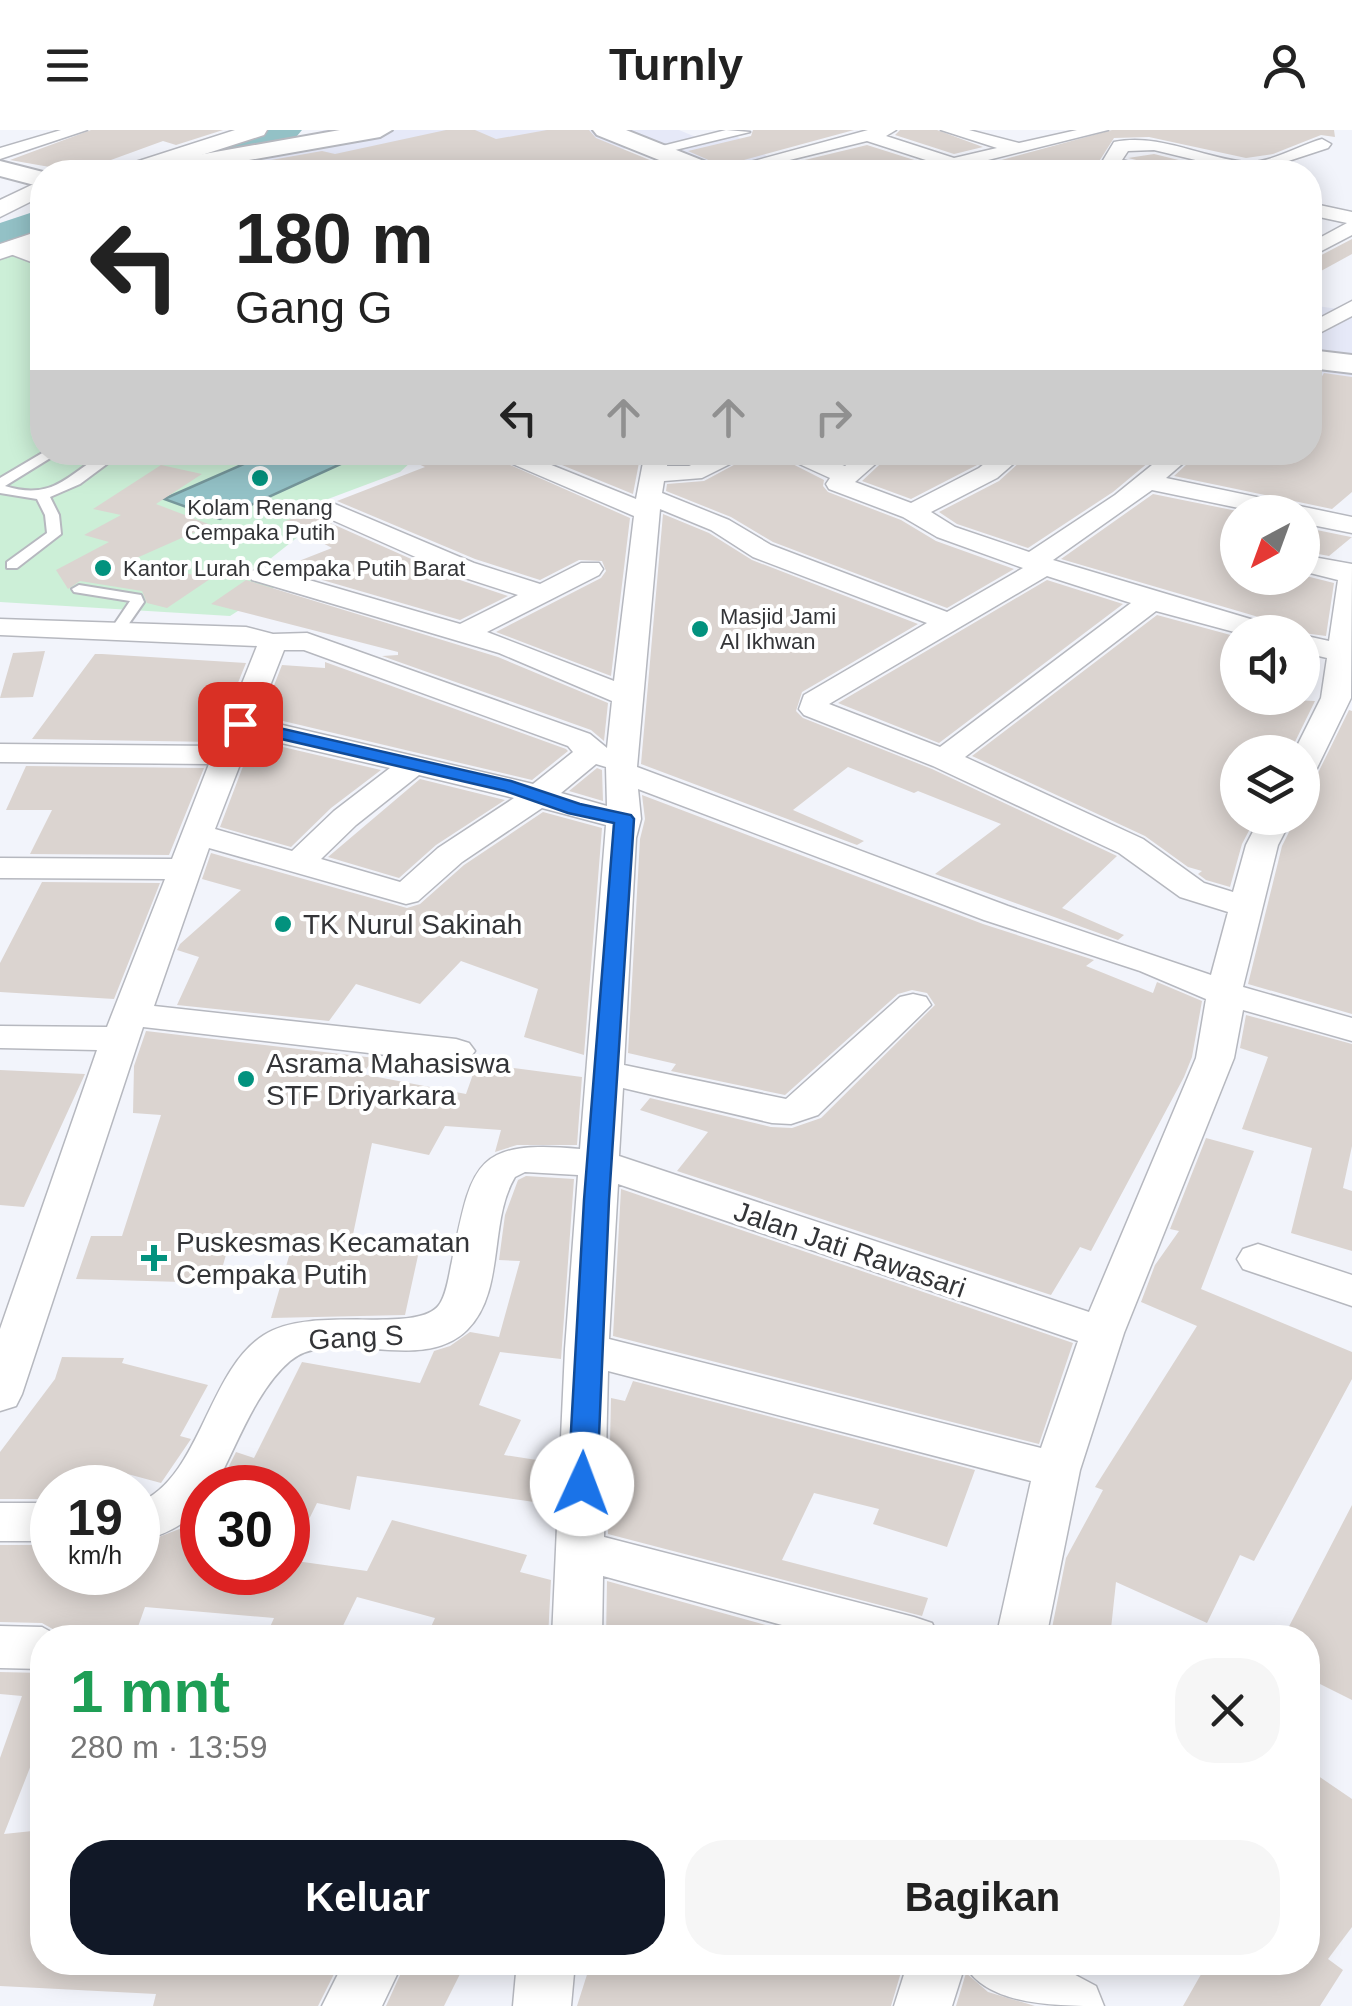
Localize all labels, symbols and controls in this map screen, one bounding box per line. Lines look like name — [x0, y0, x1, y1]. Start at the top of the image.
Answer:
icon: menu — [40, 38, 95, 93]
icon: person — [1257, 38, 1312, 93]
text: Turnly — [609, 39, 743, 90]
icon: left — [70, 200, 200, 330]
text: 180 m — [235, 200, 433, 278]
text: Gang G — [235, 282, 393, 333]
icon: left — [491, 390, 546, 445]
icon: ahead — [596, 390, 651, 445]
icon: ahead — [701, 390, 756, 445]
icon: right — [806, 390, 861, 445]
marker: Kolam Renang Cempaka Putih — [249, 467, 271, 489]
place label: Kolam Renang Cempaka Putih — [185, 495, 335, 545]
north arrow — [1220, 495, 1320, 595]
map controls — [1220, 495, 1320, 835]
place label: Kantor Lurah Cempaka Putih Barat — [123, 556, 465, 581]
marker: Kantor Lurah Cempaka Putih Barat — [92, 557, 114, 579]
place label: Masjid Jami Al Ikhwan — [720, 604, 836, 654]
button: sound — [1220, 615, 1320, 715]
marker: Masjid Jami Al Ikhwan — [689, 618, 711, 640]
pin — [198, 682, 283, 767]
icon: arrive — [213, 697, 268, 752]
button: layers — [1220, 735, 1320, 835]
place label: TK Nurul Sakinah — [303, 909, 522, 940]
marker: TK Nurul Sakinah — [272, 913, 294, 935]
place label: Asrama Mahasiswa STF Driyarkara — [266, 1048, 511, 1111]
marker: Asrama Mahasiswa STF Driyarkara — [235, 1068, 257, 1090]
street label: Jalan Jati Rawasari — [730, 1195, 970, 1304]
place label: Puskesmas Kecamatan Cempaka Putih — [176, 1227, 470, 1290]
marker: Puskesmas Kecamatan Cempaka Putih — [141, 1245, 167, 1271]
street label: Gang S — [308, 1320, 404, 1355]
position arrow — [530, 1432, 634, 1536]
speed limit sign: 30 — [180, 1465, 310, 1595]
text: 19 — [67, 1490, 123, 1546]
text: km/h — [68, 1541, 122, 1569]
text: 1 mnt — [70, 1658, 230, 1725]
button: close — [1175, 1658, 1280, 1763]
text: 280 m · 13:59 — [70, 1729, 267, 1765]
button: Keluar — [70, 1840, 665, 1955]
button: Bagikan — [685, 1840, 1280, 1955]

